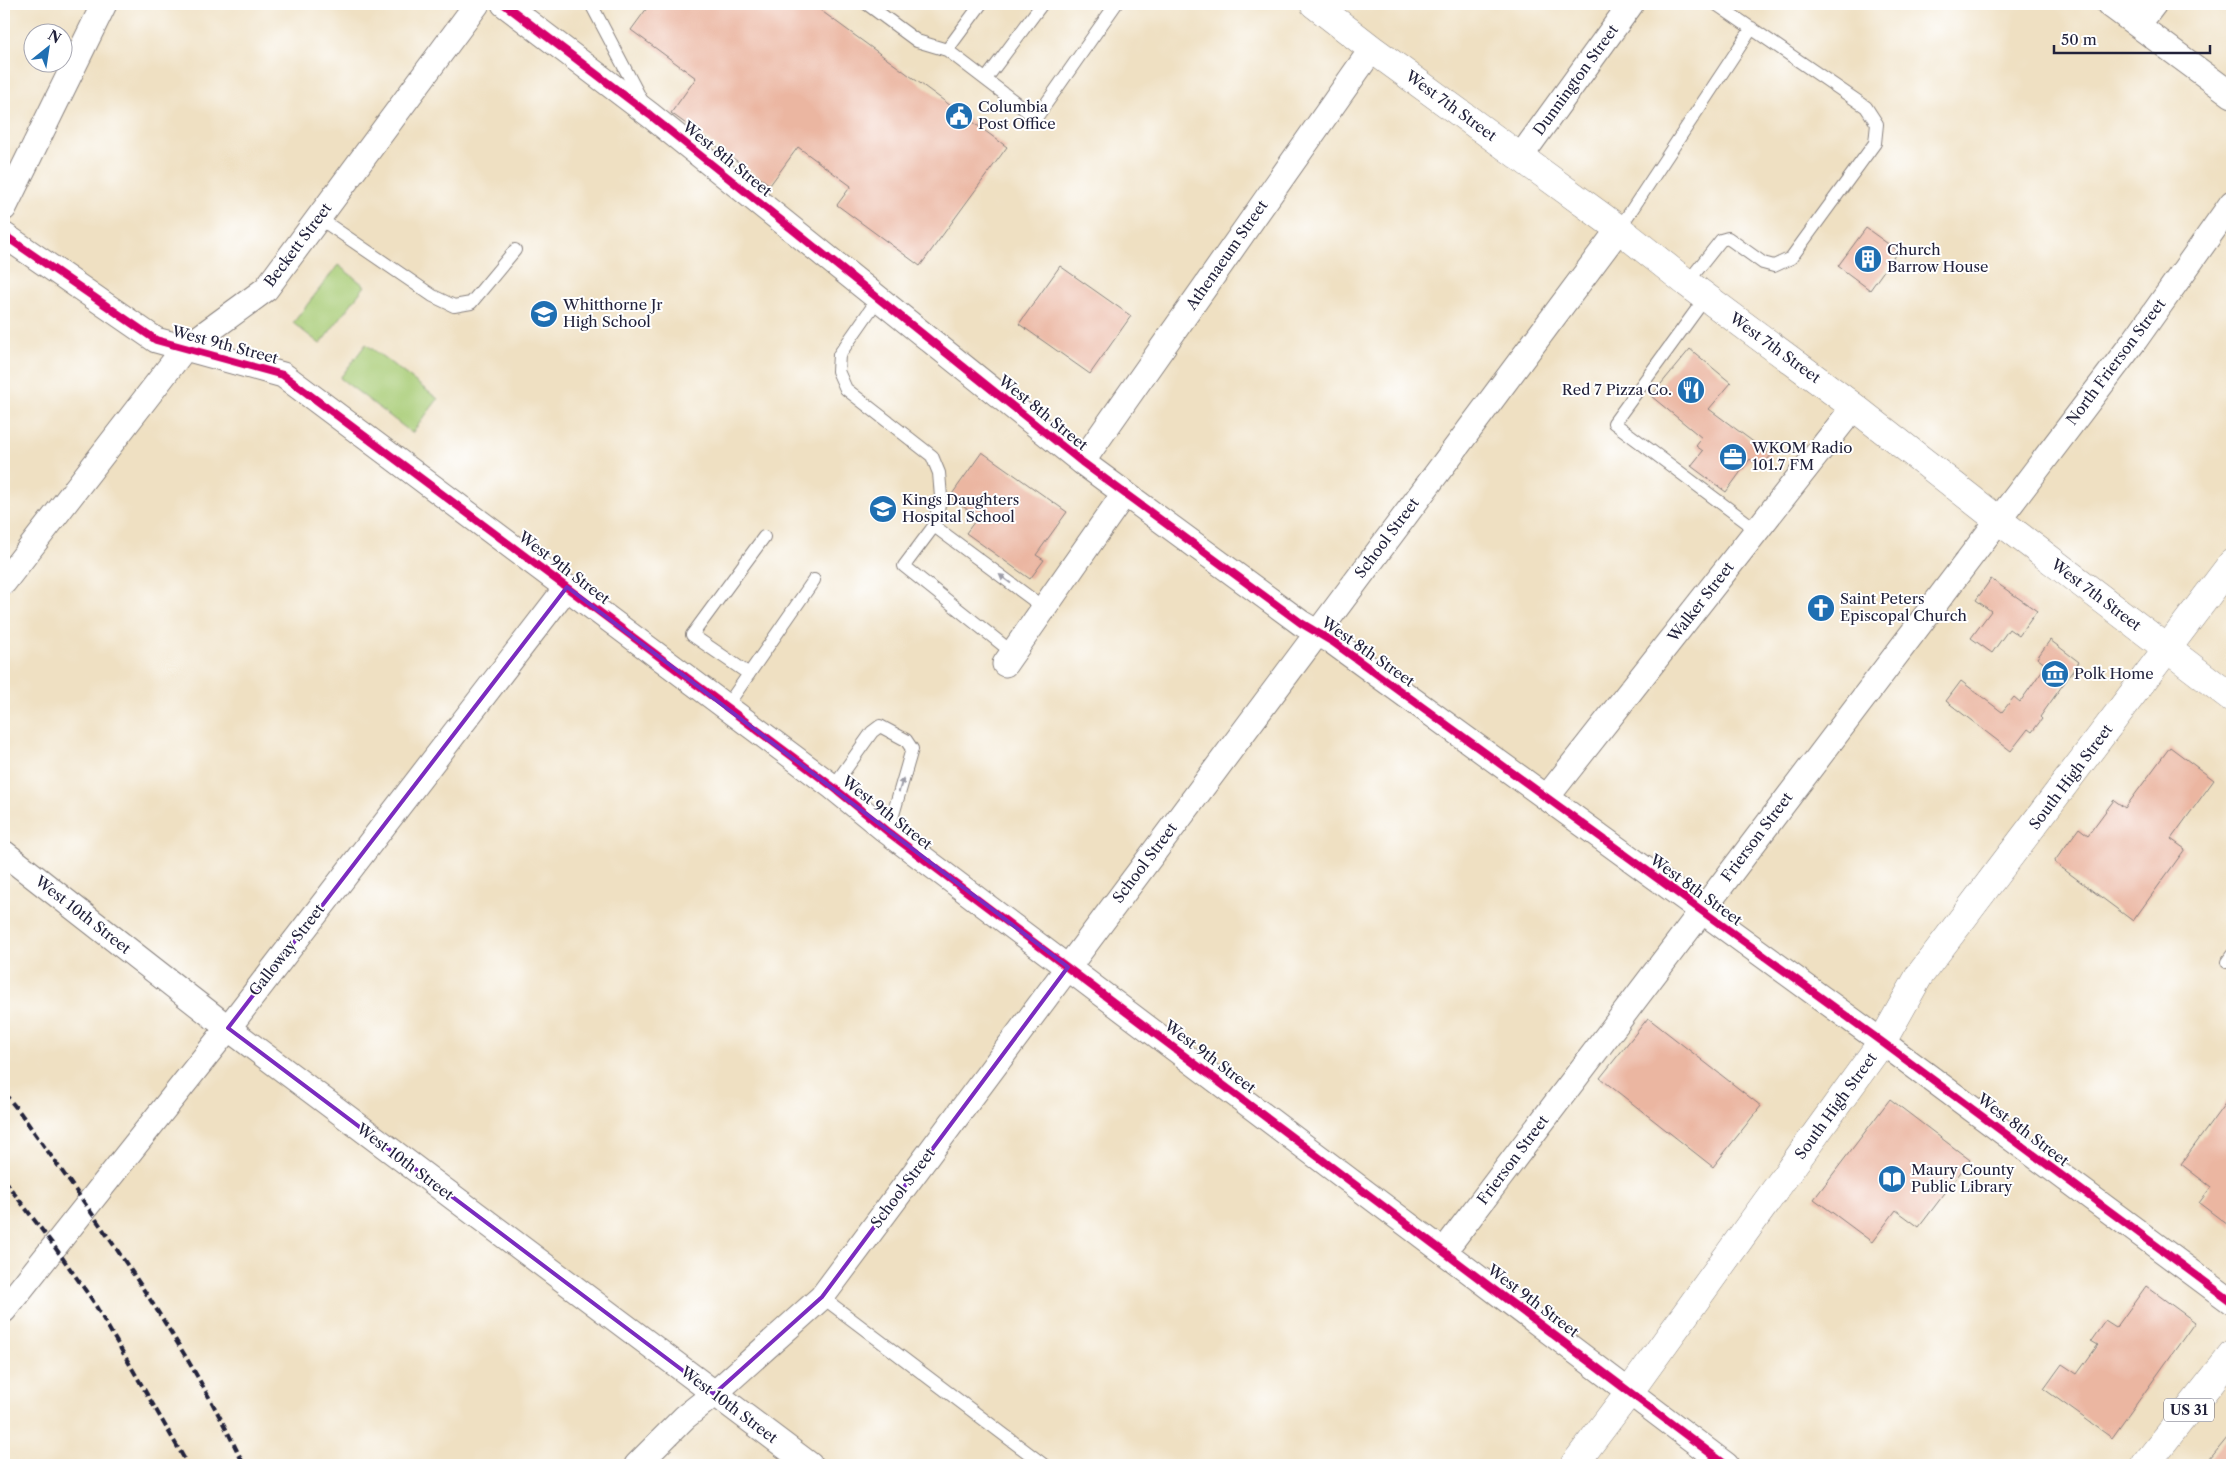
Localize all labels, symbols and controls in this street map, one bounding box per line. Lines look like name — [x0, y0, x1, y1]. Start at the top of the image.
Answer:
street label: Dunnington Street — [1529, 20, 1623, 139]
north arrow — [22, 22, 72, 72]
scale bar — [2054, 22, 2210, 54]
text: N — [45, 26, 64, 48]
text: 50 m — [2061, 30, 2097, 49]
street label: West 7th Street — [1401, 66, 1501, 145]
place label: Columbia Post Office — [978, 97, 1056, 133]
public building icon: Columbia Post Office — [944, 101, 974, 131]
street label: West 8th Street — [678, 116, 776, 201]
street label: Athenaeum Street — [1181, 196, 1272, 314]
street label: Beckett Street — [260, 198, 336, 290]
place label: Church Barrow House — [1887, 240, 1988, 276]
building icon: Church Barrow House — [1853, 244, 1883, 274]
street label: North Frierson Street — [2062, 294, 2170, 429]
place label: Whitthorne Jr High School — [562, 295, 663, 331]
school or university icon: Whitthorne Jr High School — [529, 299, 559, 329]
street label: West 7th Street — [1725, 308, 1825, 387]
street label: West 9th Street — [169, 321, 281, 368]
street label: West 8th Street — [994, 370, 1092, 455]
restaurant icon: Red 7 Pizza Co. — [1676, 375, 1706, 405]
place label: Red 7 Pizza Co. — [1562, 380, 1672, 399]
place label: WKOM Radio 101.7 FM — [1751, 438, 1853, 474]
office icon: WKOM Radio 101.7 FM — [1718, 442, 1748, 472]
place label: Kings Daughters Hospital School — [902, 490, 1019, 526]
street label: School Street — [1350, 493, 1423, 582]
school or university icon: Kings Daughters Hospital School — [868, 494, 898, 524]
street label: West 9th Street — [514, 527, 614, 608]
street label: West 7th Street — [2047, 554, 2146, 635]
street label: Walker Street — [1663, 557, 1738, 646]
one-way arrow — [998, 574, 1012, 584]
place label: Saint Peters Episcopal Church — [1840, 589, 1968, 625]
church icon: Saint Peters Episcopal Church — [1806, 593, 1836, 623]
street label: West 8th Street — [1317, 612, 1419, 691]
museum icon: Polk Home — [2040, 659, 2070, 689]
place label: Polk Home — [2074, 664, 2154, 683]
street label: South High Street — [2025, 720, 2117, 833]
street label: West 9th Street — [838, 771, 937, 854]
one-way arrow — [898, 778, 906, 793]
street label: Frierson Street — [1717, 788, 1797, 885]
street label: School Street — [1108, 818, 1181, 907]
street label: West 8th Street — [1646, 849, 1747, 930]
street label: West 10th Street — [31, 871, 136, 958]
street label: Galloway Street — [245, 899, 329, 1000]
street label: West 9th Street — [1160, 1016, 1260, 1097]
street label: South High Street — [1790, 1048, 1881, 1163]
street label: West 8th Street — [1973, 1088, 2073, 1171]
street label: Frierson Street — [1473, 1111, 1553, 1208]
street label: West 10th Street — [352, 1118, 458, 1205]
street label: School Street — [866, 1143, 939, 1232]
place label: Maury County Public Library — [1911, 1160, 2015, 1196]
library icon: Maury County Public Library — [1877, 1164, 1907, 1194]
street label: West 9th Street — [1483, 1260, 1583, 1341]
street label: West 10th Street — [676, 1361, 782, 1448]
road number: US 31 — [2164, 1398, 2214, 1422]

